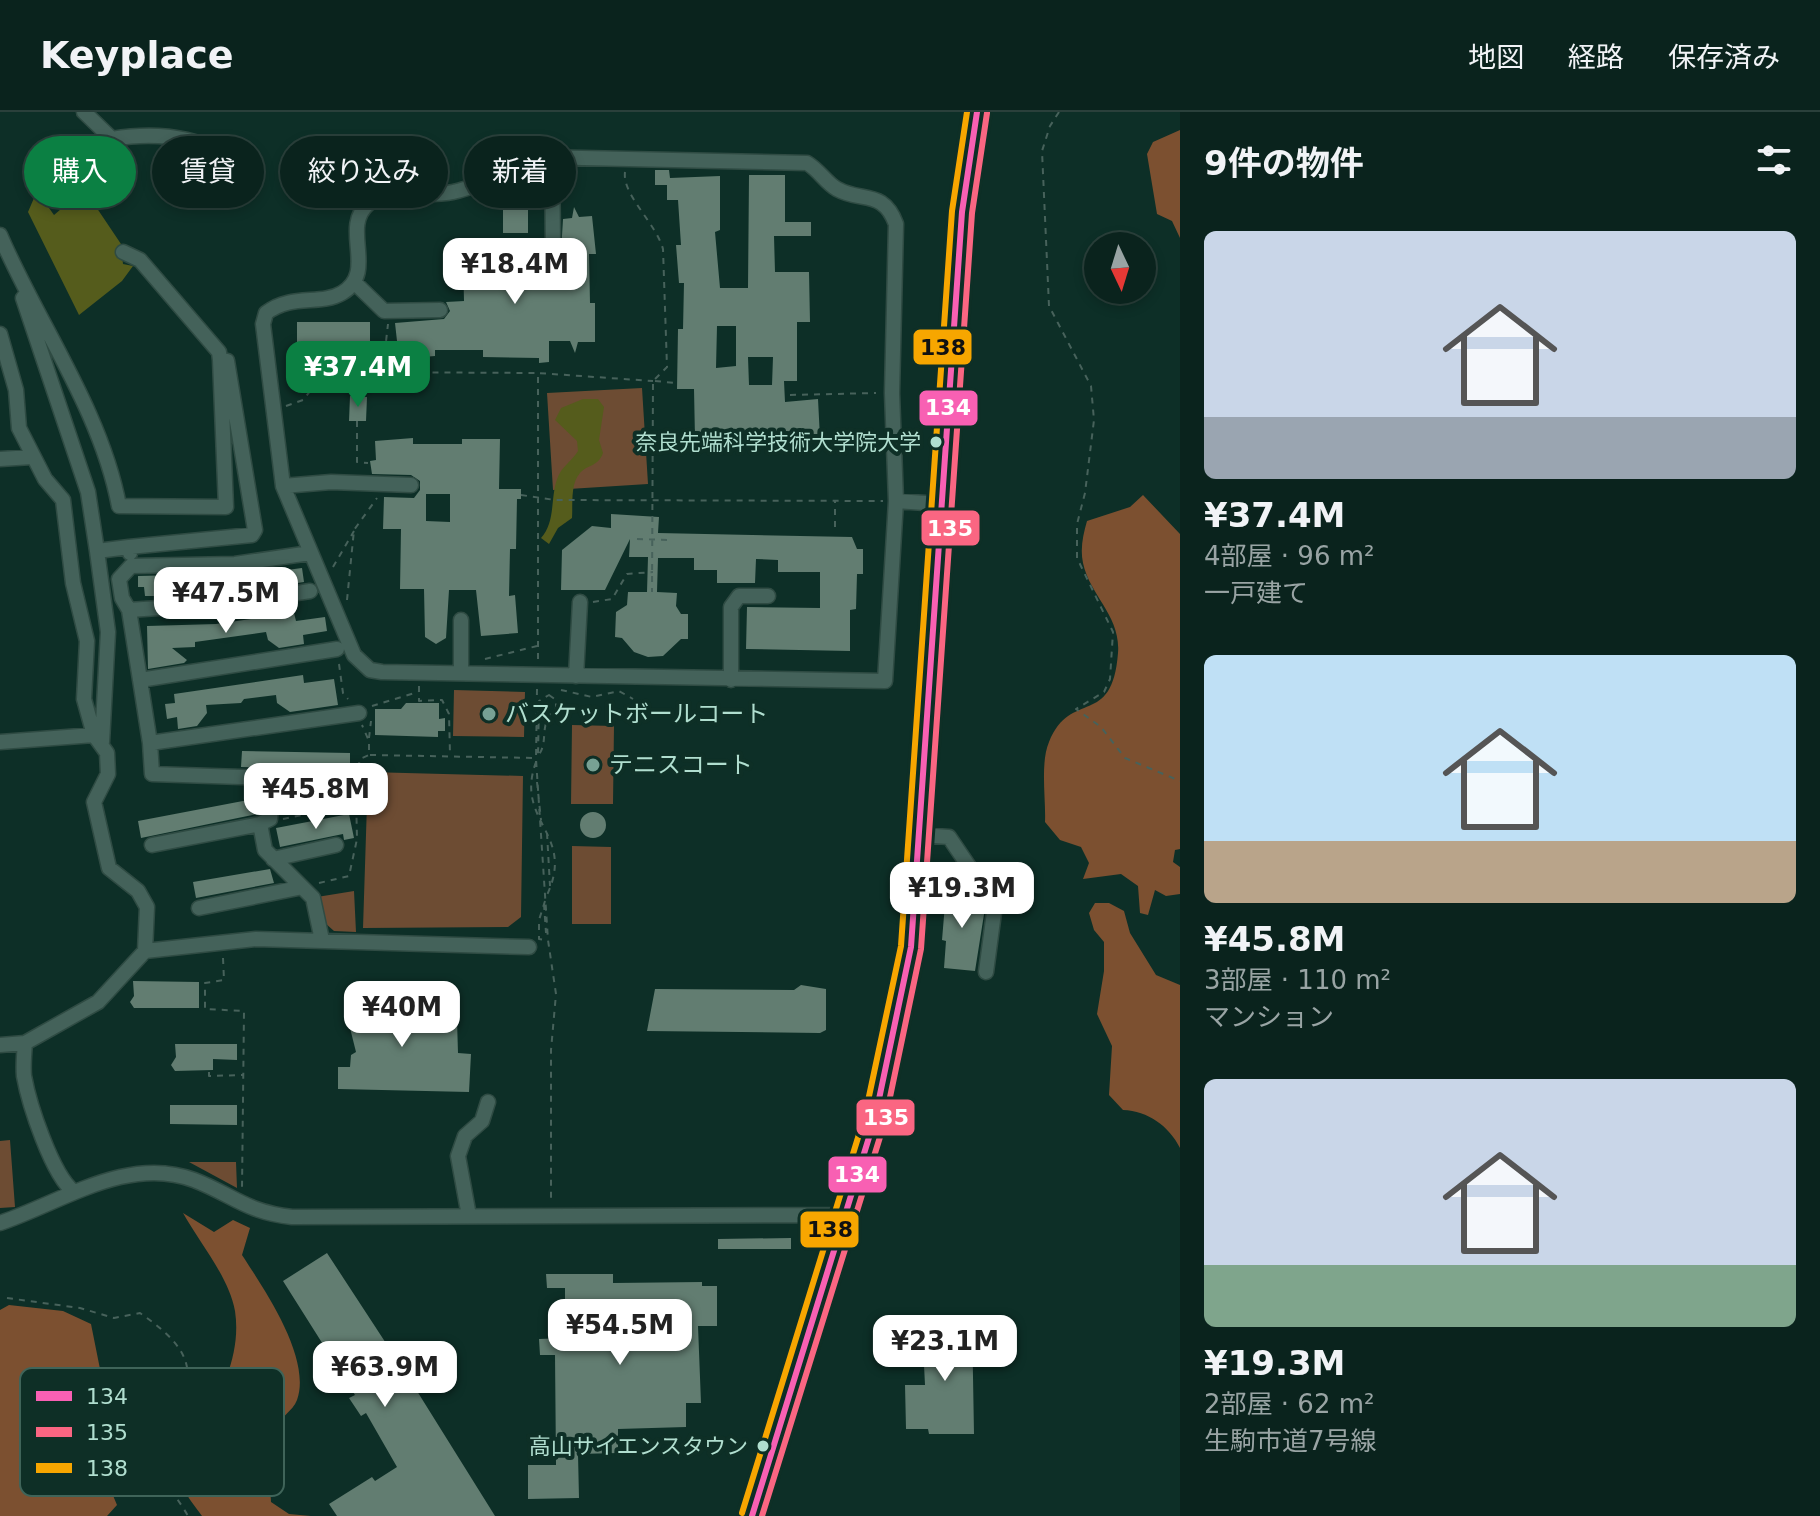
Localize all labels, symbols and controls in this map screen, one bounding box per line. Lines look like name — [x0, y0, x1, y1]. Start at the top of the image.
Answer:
text: Keyplace — [40, 33, 234, 77]
text: 地図 — [1468, 41, 1524, 74]
text: 経路 — [1568, 41, 1624, 74]
text: 保存済み — [1668, 41, 1780, 74]
chip: 購入 — [24, 136, 136, 208]
chip: 賃貸 — [152, 136, 264, 208]
chip: 絞り込み — [280, 136, 448, 208]
chip: 新着 — [464, 136, 576, 208]
icon: filters — [1752, 138, 1796, 182]
text: 9件の物件 — [1204, 143, 1364, 183]
north arrow — [1084, 232, 1156, 304]
map controls — [1084, 232, 1156, 304]
pin: ¥18.4M — [450, 238, 580, 306]
text: ¥18.4M — [461, 249, 569, 279]
icon: home — [1428, 283, 1572, 427]
line badge: 138 — [912, 328, 973, 366]
text: 138 — [920, 335, 966, 360]
pin: ¥37.4M — [293, 341, 423, 409]
text: ¥37.4M — [304, 352, 412, 382]
line badge: 134 — [918, 389, 979, 427]
text: 134 — [925, 395, 971, 420]
place label: 奈良先端科学技術大学院大学 — [635, 430, 921, 455]
marker: 奈良先端科学技術大学院大学 — [928, 434, 944, 450]
text: ¥37.4M — [1204, 495, 1345, 535]
line badge: 135 — [920, 509, 981, 547]
text: 135 — [927, 516, 973, 541]
text: 4部屋 · 96 m² — [1204, 541, 1374, 571]
pin: ¥47.5M — [161, 567, 291, 635]
text: ¥47.5M — [172, 578, 280, 608]
text: 一戸建て — [1204, 578, 1308, 608]
place label: バスケットボールコート — [505, 700, 769, 728]
marker: バスケットボールコート — [480, 705, 498, 723]
icon: home — [1428, 707, 1572, 851]
place label: テニスコート — [609, 751, 753, 779]
marker: テニスコート — [584, 756, 602, 774]
pin: ¥45.8M — [251, 763, 381, 831]
text: ¥45.8M — [262, 774, 370, 804]
pin: ¥19.3M — [897, 862, 1027, 930]
text: ¥19.3M — [908, 873, 1016, 903]
text: ¥45.8M — [1204, 919, 1345, 959]
text: 3部屋 · 110 m² — [1204, 965, 1391, 995]
pin: ¥40M — [355, 981, 449, 1049]
text: ¥40M — [362, 992, 442, 1022]
text: マンション — [1204, 1002, 1334, 1032]
line badge: 135 — [855, 1098, 916, 1137]
text: 135 — [863, 1105, 909, 1130]
icon: home — [1428, 1131, 1572, 1275]
line badge: 134 — [827, 1155, 888, 1194]
text: 134 — [834, 1162, 880, 1187]
line badge: 138 — [799, 1210, 860, 1249]
text: 138 — [807, 1217, 853, 1242]
pin: ¥54.5M — [555, 1299, 685, 1367]
text: ¥54.5M — [566, 1310, 674, 1340]
pin: ¥23.1M — [880, 1315, 1010, 1383]
text: ¥23.1M — [891, 1326, 999, 1356]
pin: ¥63.9M — [320, 1341, 450, 1409]
text: ¥19.3M — [1204, 1343, 1345, 1383]
text: ¥63.9M — [331, 1352, 439, 1382]
legend — [20, 1368, 284, 1496]
text: 134 — [86, 1384, 128, 1409]
text: 2部屋 · 62 m² — [1204, 1389, 1374, 1419]
text: 135 — [86, 1420, 128, 1445]
text: 生駒市道7号線 — [1204, 1426, 1377, 1456]
place label: 高山サイエンスタウン — [529, 1434, 748, 1459]
marker: 高山サイエンスタウン — [755, 1438, 771, 1454]
text: 138 — [86, 1456, 128, 1481]

